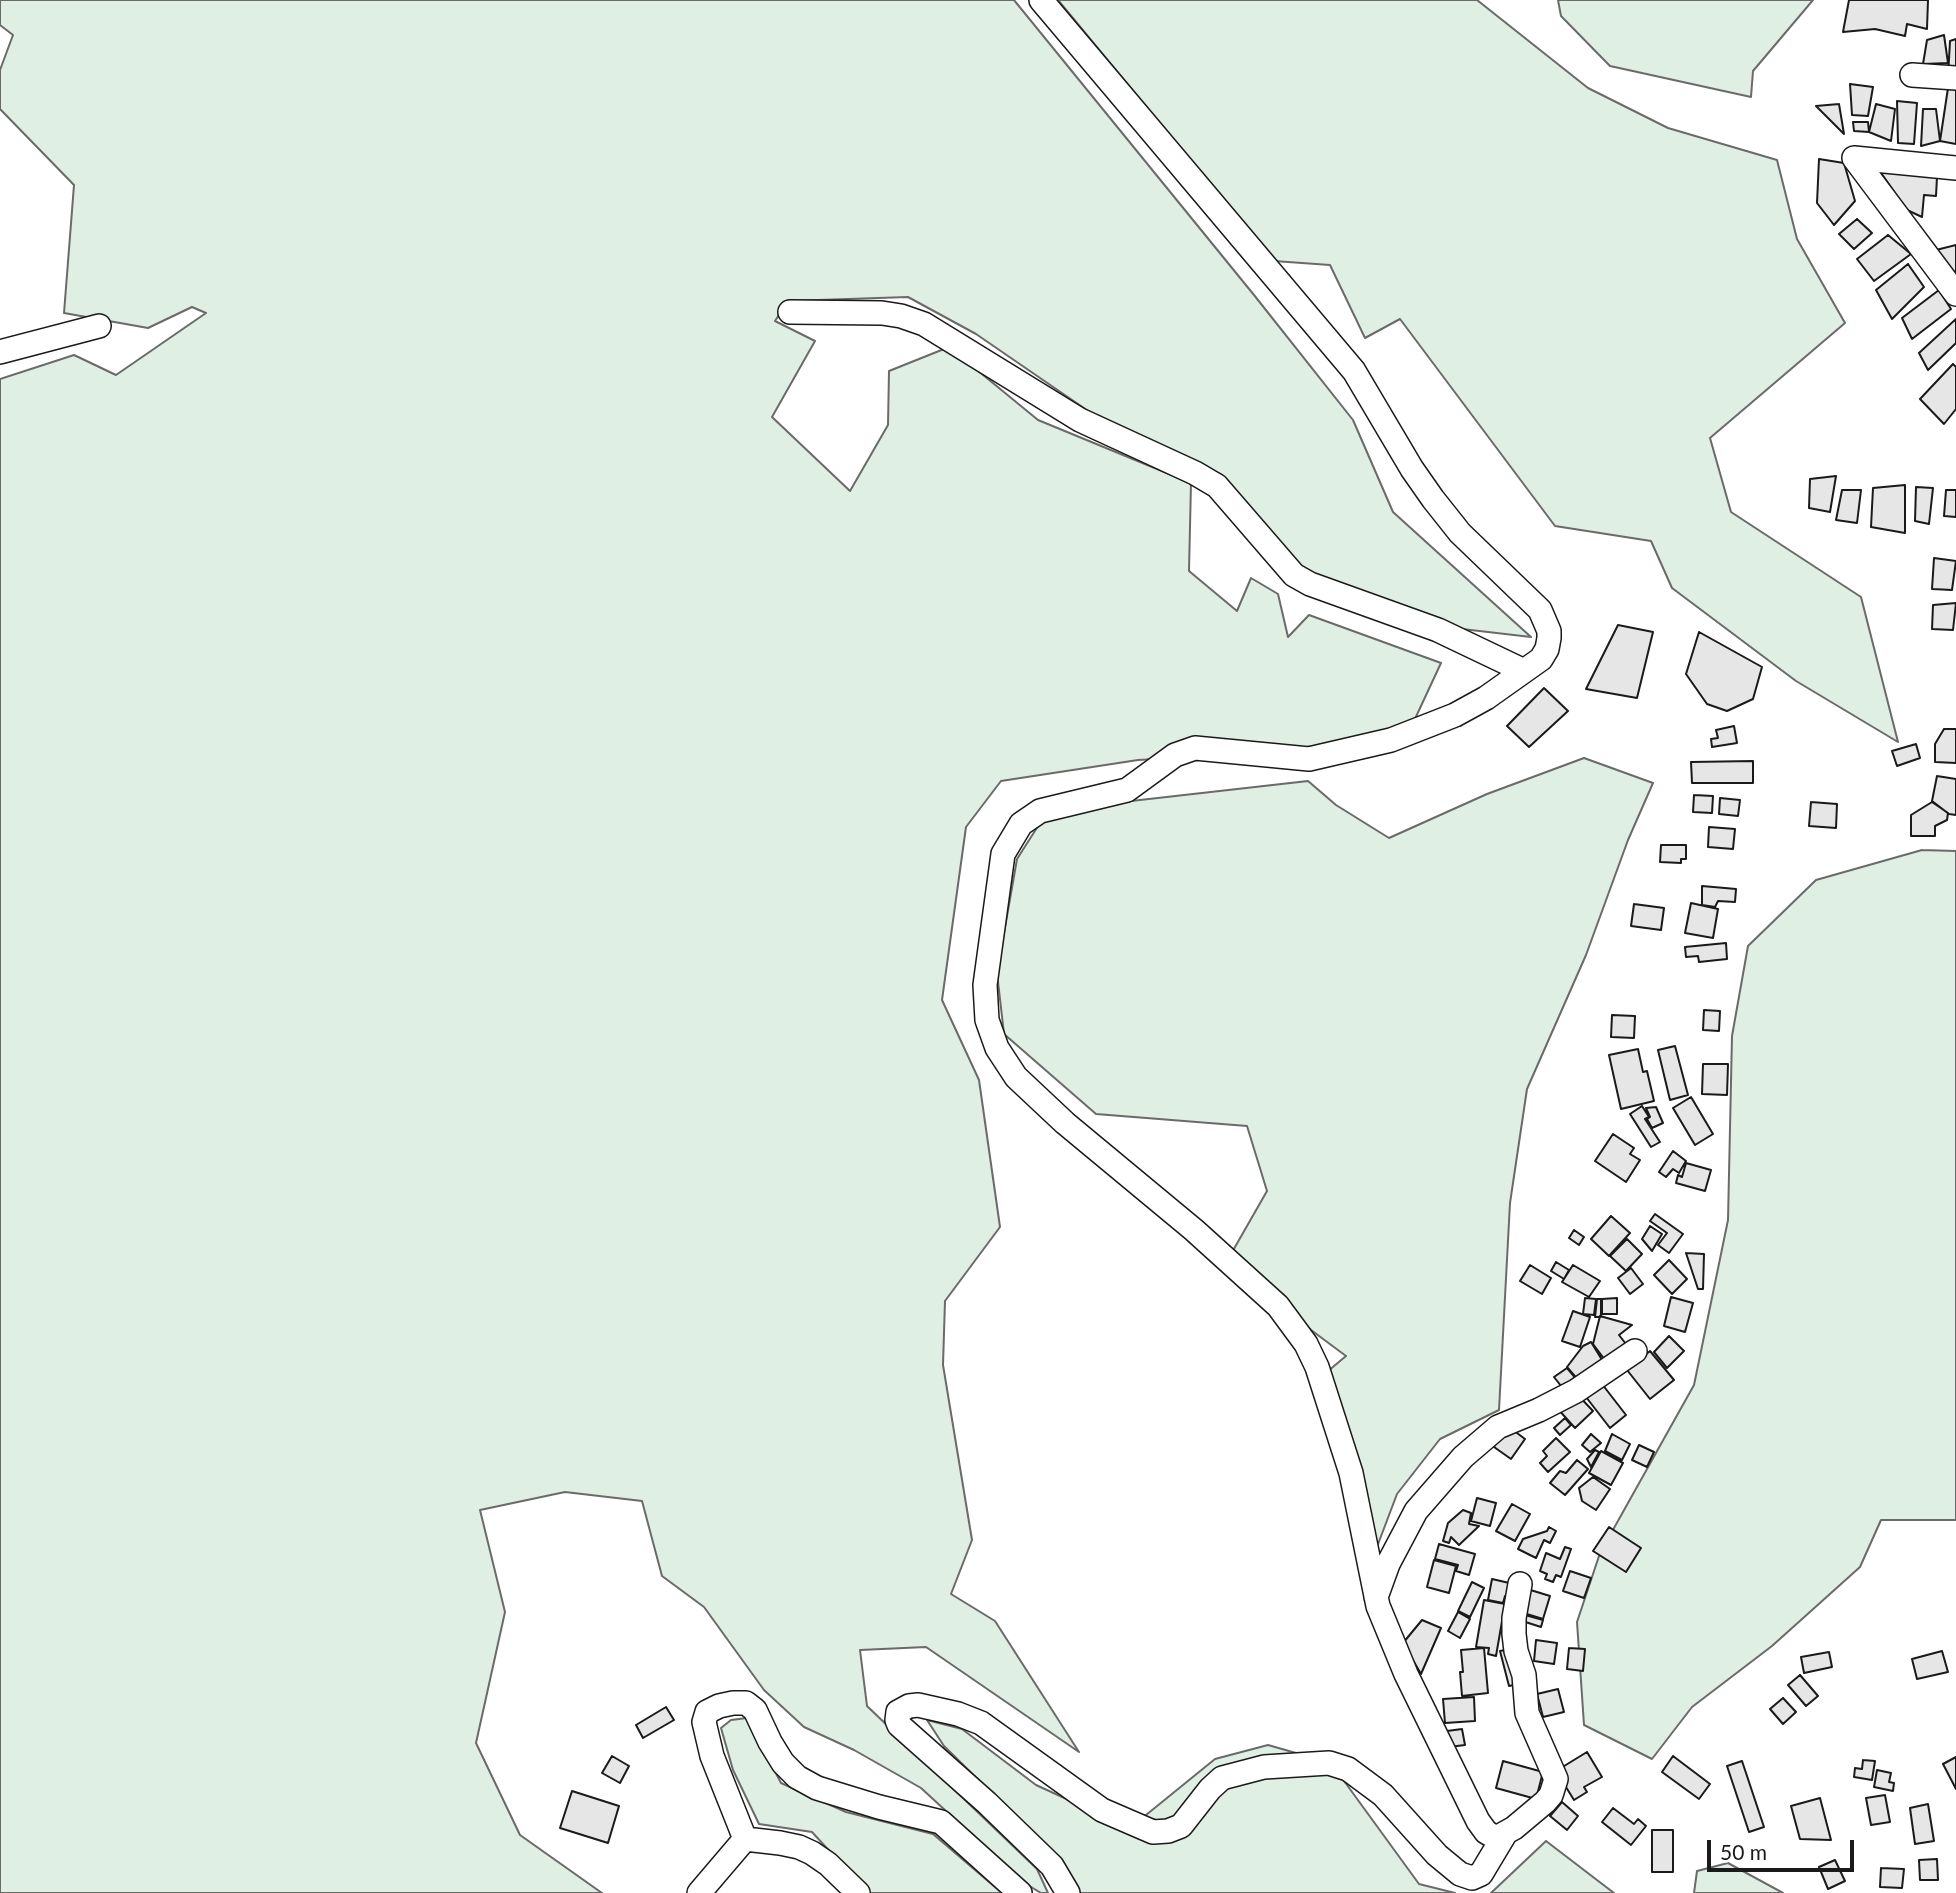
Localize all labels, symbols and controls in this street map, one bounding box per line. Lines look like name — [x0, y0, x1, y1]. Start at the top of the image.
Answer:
scale bar — [1711, 1826, 1858, 1870]
text: 50 m — [1720, 1839, 1767, 1864]

